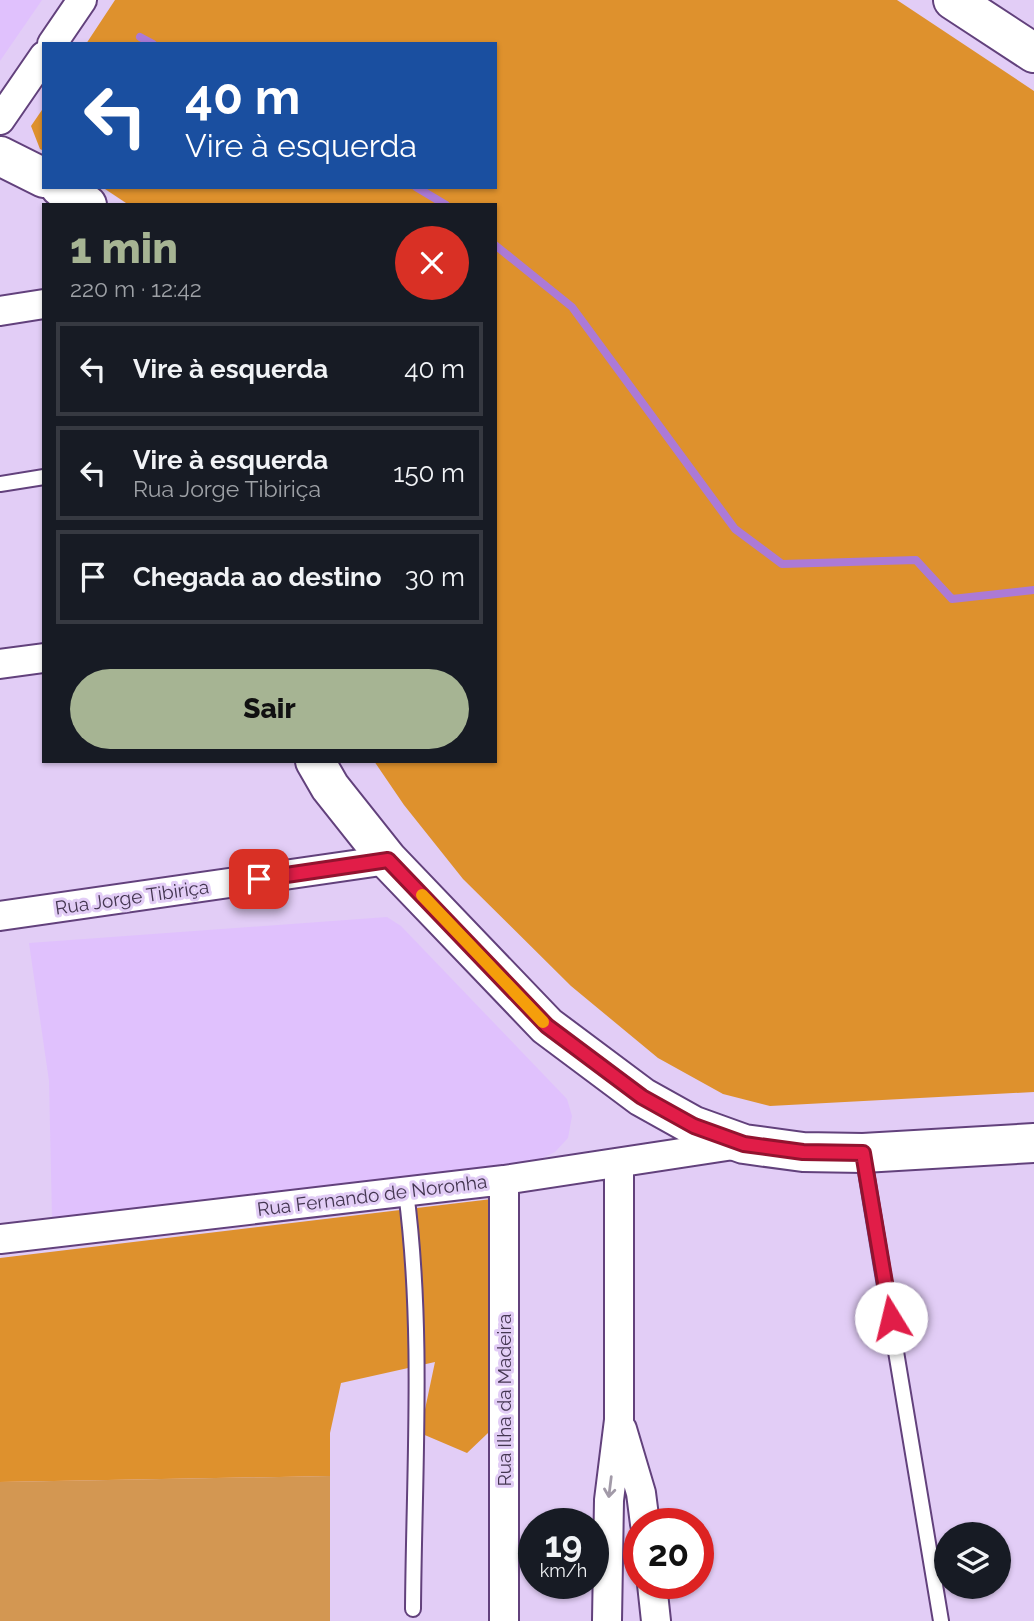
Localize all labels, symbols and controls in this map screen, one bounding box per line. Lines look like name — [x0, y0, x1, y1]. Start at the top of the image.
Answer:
text: 40 m — [185, 68, 300, 125]
icon: left — [70, 70, 161, 161]
text: Vire à esquerda — [185, 127, 417, 164]
text: 1 min — [70, 224, 178, 273]
button: close — [395, 226, 469, 300]
text: 220 m · 12:42 — [70, 275, 202, 302]
icon: left — [74, 350, 112, 388]
text: Vire à esquerda — [133, 354, 328, 384]
text: 40 m — [404, 354, 465, 384]
text: Vire à esquerda — [133, 445, 328, 475]
icon: left — [74, 454, 112, 492]
text: 150 m — [393, 458, 465, 488]
text: Rua Jorge Tibiriça — [133, 475, 321, 502]
icon: arrive — [74, 558, 112, 596]
text: Chegada ao destino — [133, 562, 382, 592]
text: 30 m — [405, 562, 465, 592]
button: Sair — [70, 669, 469, 749]
pin — [229, 849, 289, 909]
icon: arrive — [240, 860, 278, 898]
street label: Rua Jorge Tibiriça — [54, 875, 210, 919]
street label: Rua Fernando de Noronha — [256, 1170, 488, 1220]
position arrow — [854, 1281, 928, 1355]
street label: Rua Ilha da Madeira — [493, 1314, 515, 1486]
one-way arrow — [604, 1475, 617, 1498]
speed limit sign: 20 — [623, 1508, 714, 1599]
map controls — [934, 1522, 1011, 1599]
button: layers — [934, 1522, 1011, 1599]
text: 19 — [545, 1524, 582, 1565]
text: km/h — [540, 1560, 587, 1581]

